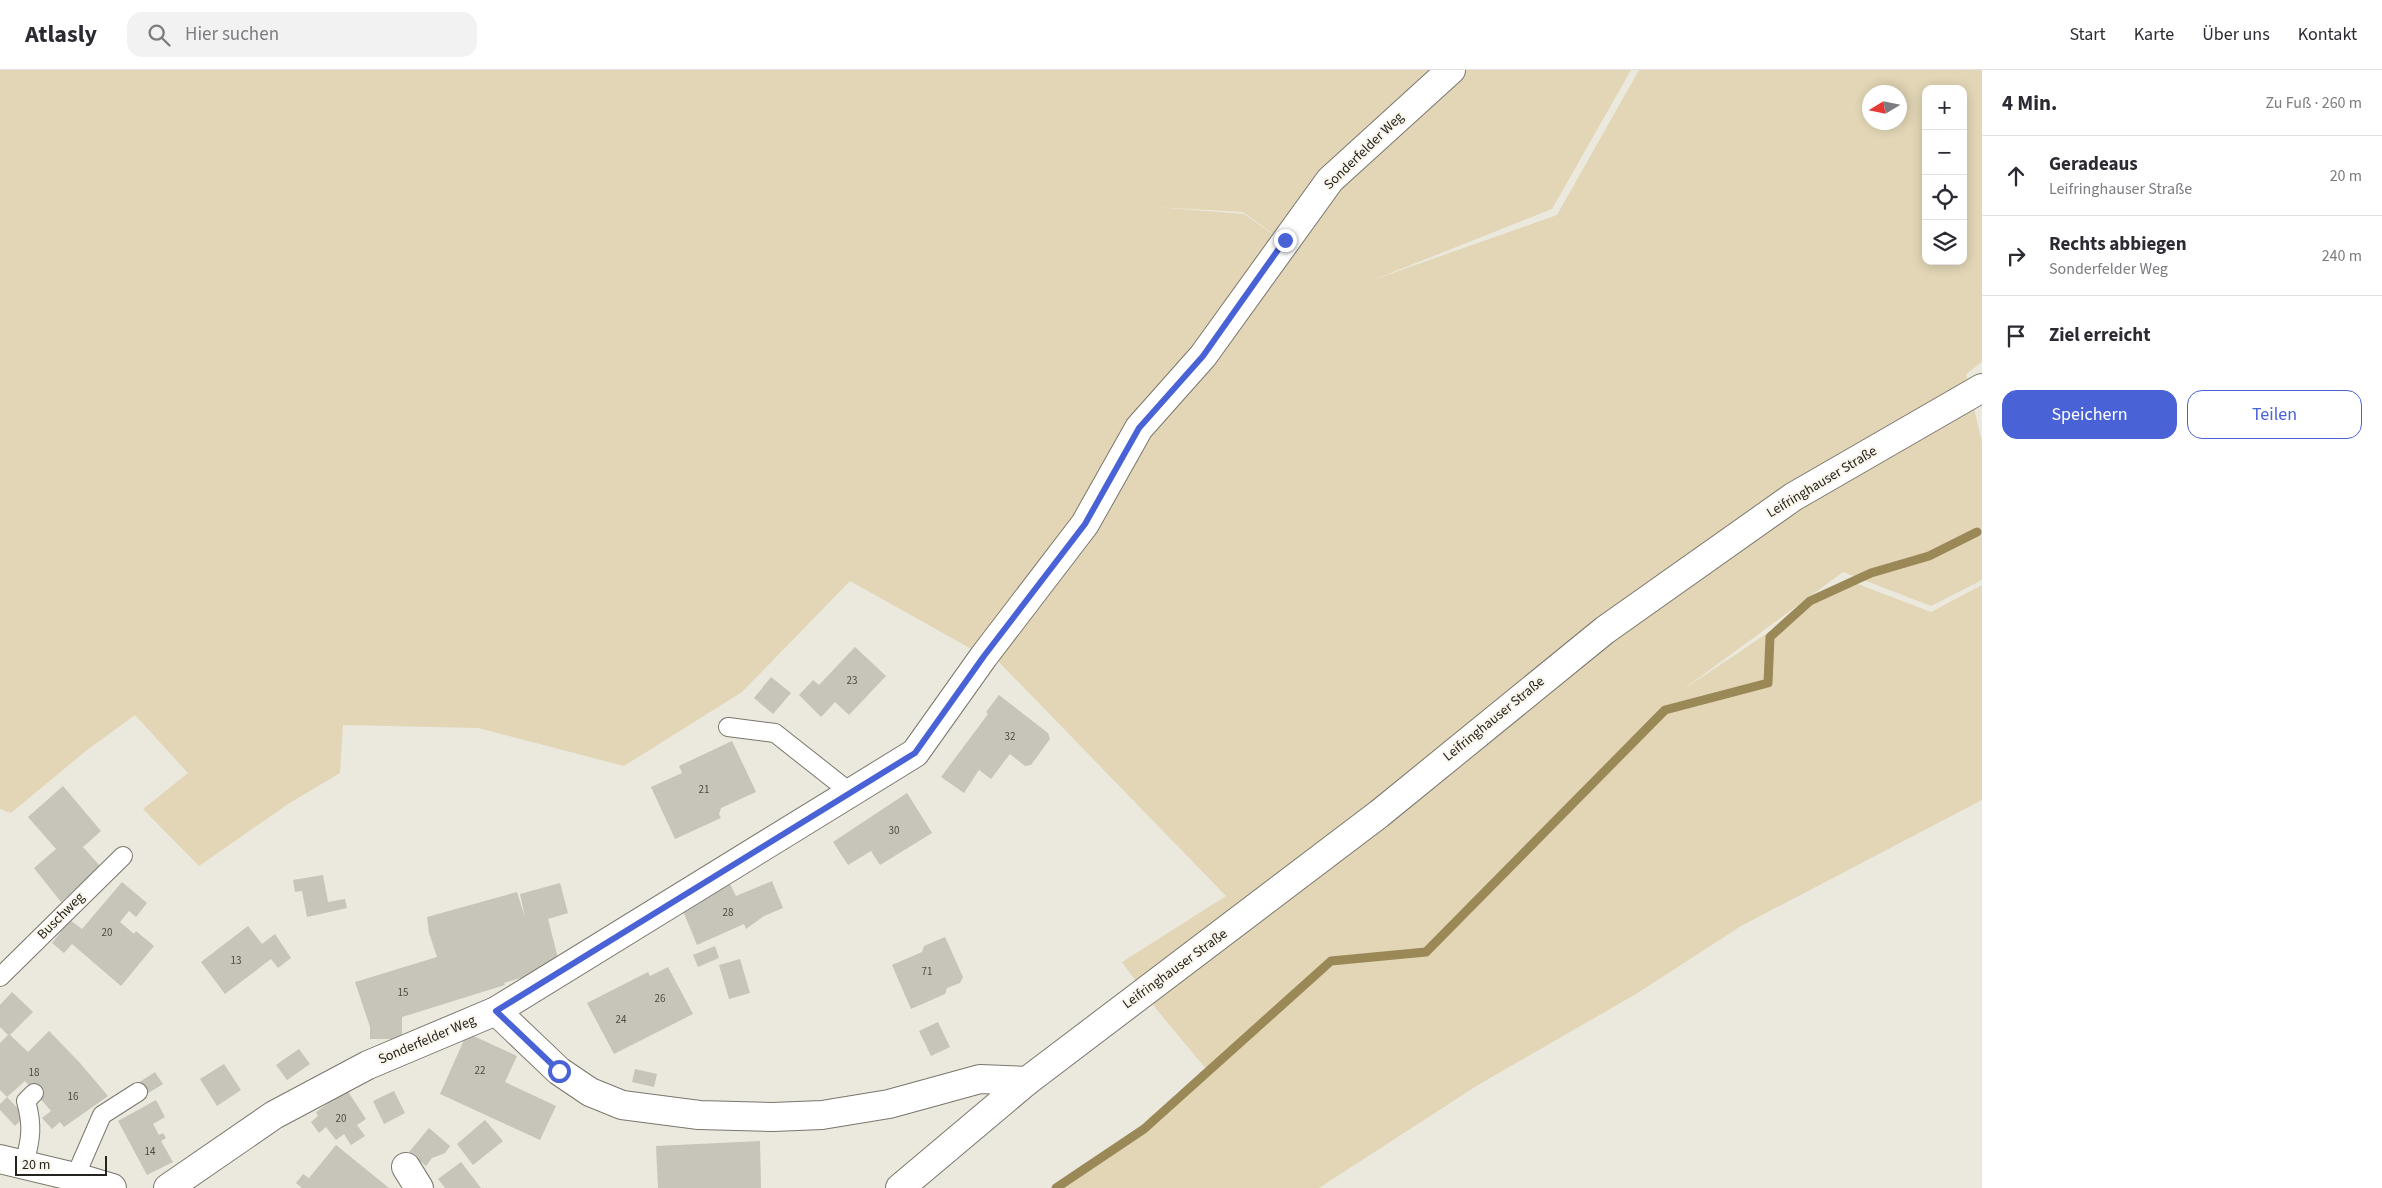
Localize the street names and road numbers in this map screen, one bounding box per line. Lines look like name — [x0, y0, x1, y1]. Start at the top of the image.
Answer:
street label: Sonderfelder Weg — [1320, 108, 1408, 194]
street label: Leifringhauser Straße — [1763, 441, 1881, 523]
street label: Leifringhauser Straße — [1439, 672, 1549, 766]
street label: Buschweg — [33, 888, 89, 944]
street label: Leifringhauser Straße — [1118, 924, 1232, 1014]
street label: Sonderfelder Weg — [375, 1010, 479, 1070]

